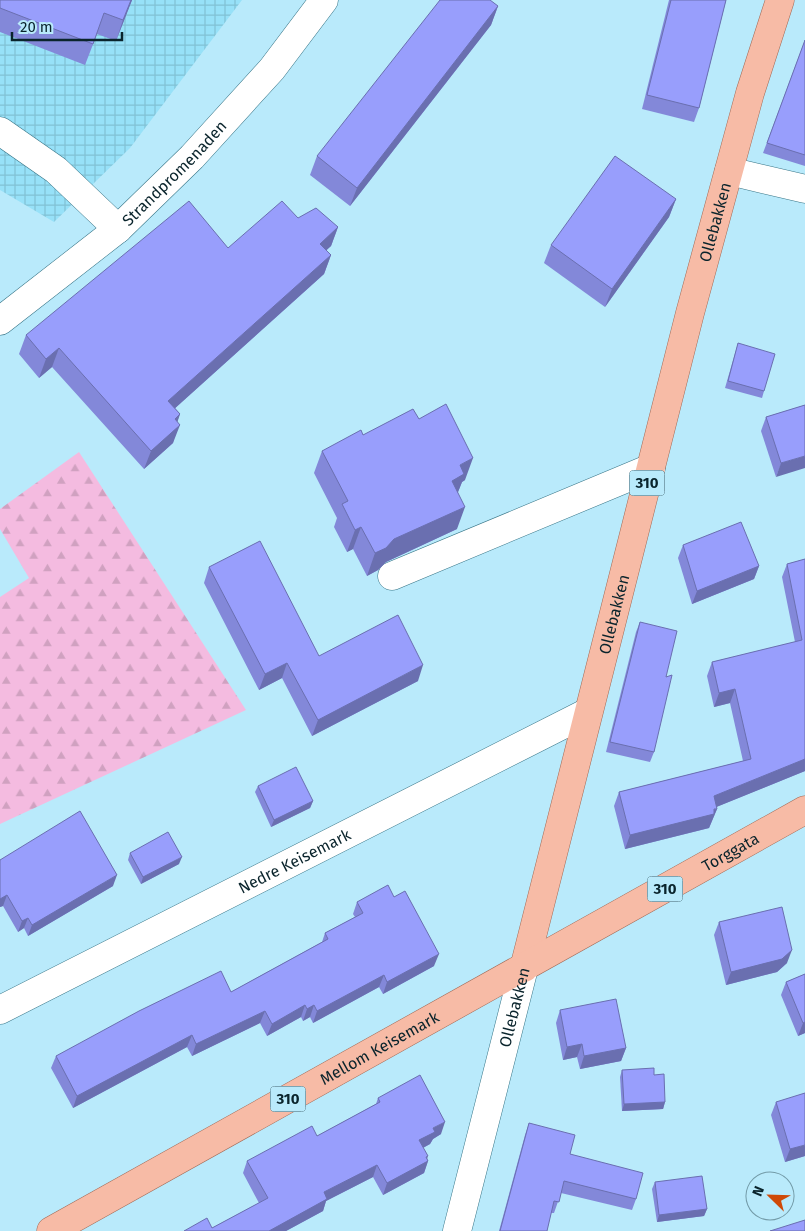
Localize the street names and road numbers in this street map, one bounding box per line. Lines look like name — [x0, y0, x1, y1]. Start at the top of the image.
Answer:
street label: Strandpromenaden — [118, 117, 231, 230]
street label: Ollebakken — [695, 180, 735, 264]
road number: 310 — [630, 470, 664, 496]
street label: Ollebakken — [595, 572, 633, 656]
street label: Nedre Keisemark — [235, 825, 355, 898]
street label: Torggata — [699, 829, 762, 876]
road number: 310 — [648, 876, 682, 902]
street label: Ollebakken — [495, 965, 534, 1049]
street label: Mellom Keisemark — [317, 1007, 443, 1089]
road number: 310 — [270, 1086, 306, 1112]

